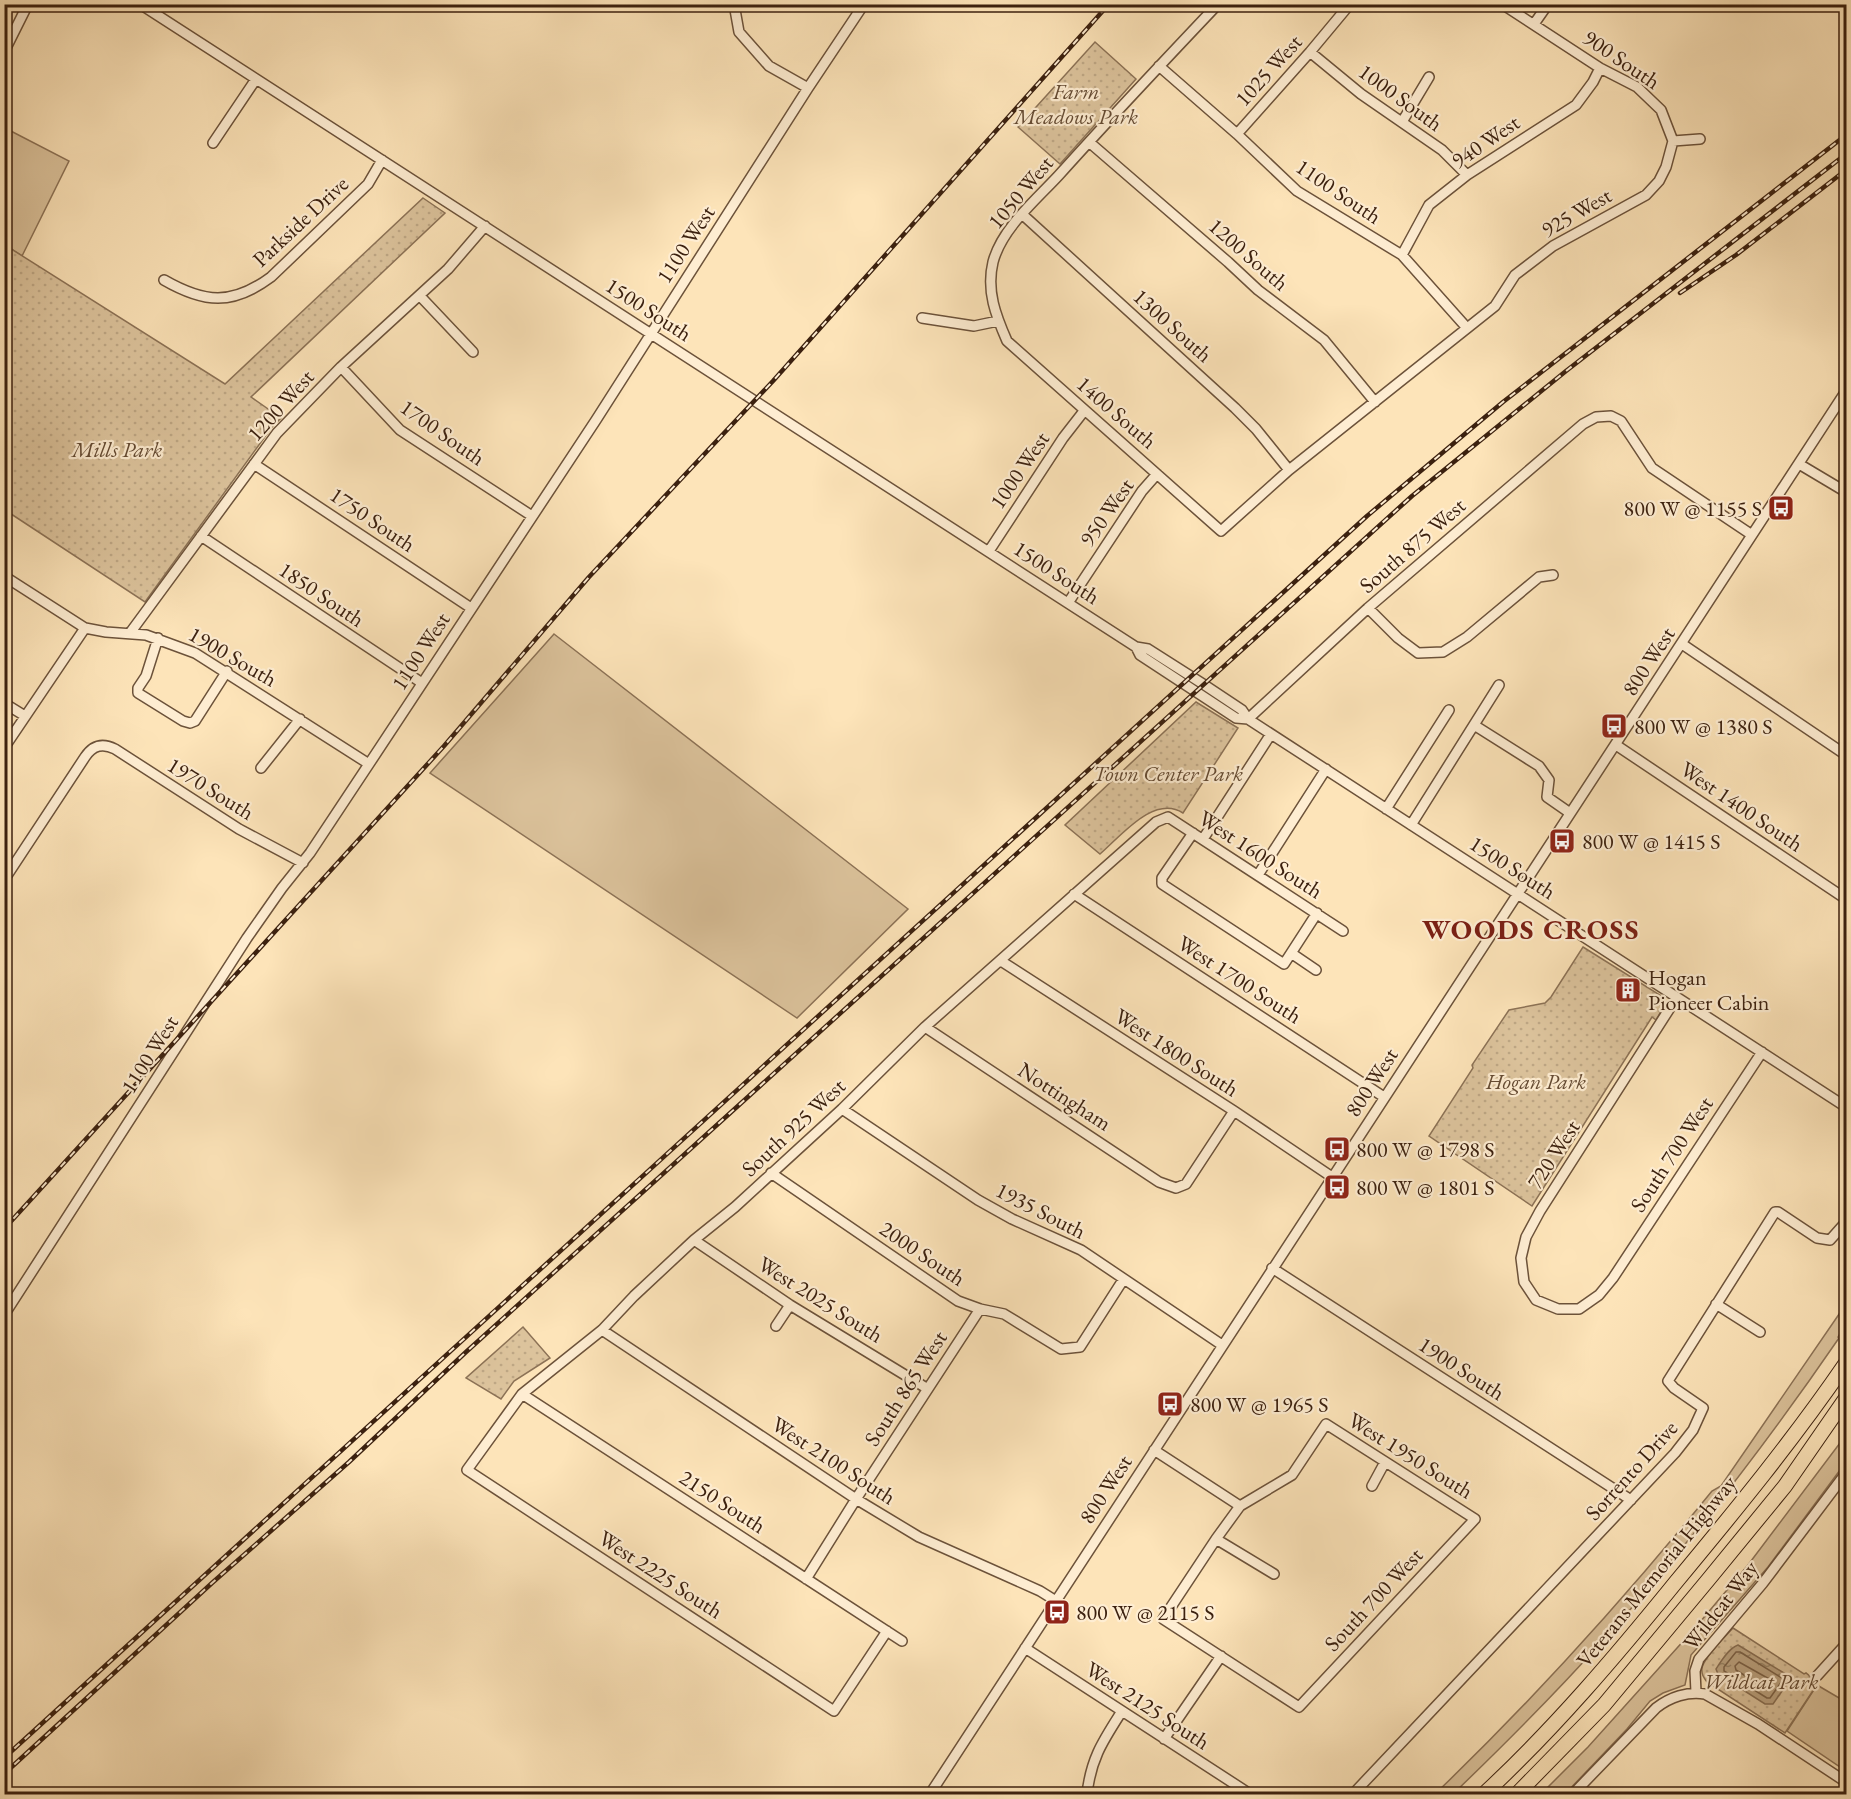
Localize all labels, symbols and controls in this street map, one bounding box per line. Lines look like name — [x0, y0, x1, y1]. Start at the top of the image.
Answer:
street label: 900 South — [1578, 23, 1666, 96]
street label: 1025 West — [1228, 28, 1308, 112]
street label: 1000 South — [1353, 57, 1449, 138]
park label: Farm Meadows Park — [1012, 77, 1138, 131]
street label: 940 West — [1445, 108, 1525, 175]
street label: 1050 West — [981, 150, 1060, 235]
street label: 1100 South — [1290, 152, 1387, 231]
street label: Parkside Drive — [246, 169, 355, 273]
street label: 925 West — [1536, 181, 1617, 244]
street label: 1100 West — [650, 200, 721, 289]
street label: 1200 South — [1202, 211, 1295, 297]
street label: 1500 South — [600, 271, 698, 348]
street label: 1300 South — [1127, 282, 1219, 369]
street label: 1200 West — [240, 363, 320, 447]
street label: 1400 South — [1070, 369, 1163, 455]
street label: 1700 South — [394, 393, 491, 472]
street label: 1000 West — [983, 426, 1056, 515]
park label: Mills Park — [70, 435, 162, 464]
street label: 950 West — [1073, 473, 1140, 552]
street label: 1750 South — [324, 480, 421, 559]
street label: South 875 West — [1353, 491, 1472, 600]
bus stop icon: 800 W @ 1155 S — [1766, 493, 1796, 523]
place label: 800 W @ 1155 S — [1624, 494, 1762, 523]
street label: 1500 South — [1008, 534, 1106, 611]
street label: 1850 South — [273, 555, 370, 634]
street label: 1100 West — [385, 607, 456, 696]
street label: 1900 South — [183, 619, 282, 693]
street label: 800 West — [1615, 621, 1681, 701]
bus stop icon: 800 W @ 1380 S — [1599, 711, 1629, 741]
place label: 800 W @ 1380 S — [1634, 712, 1772, 741]
street label: 1970 South — [162, 750, 260, 827]
street label: West 1400 South — [1675, 755, 1809, 858]
park label: Town Center Park — [1093, 759, 1243, 788]
street label: West 1600 South — [1193, 803, 1328, 905]
bus stop icon: 800 W @ 1415 S — [1547, 826, 1577, 856]
place label: 800 W @ 1415 S — [1582, 827, 1720, 856]
street label: 1500 South — [1464, 829, 1562, 906]
district label: WOODS CROSS — [1422, 911, 1640, 947]
street label: West 1700 South — [1172, 928, 1307, 1030]
place label: Hogan Pioneer Cabin — [1648, 963, 1770, 1017]
building icon: Hogan Pioneer Cabin — [1613, 975, 1643, 1005]
street label: West 1800 South — [1109, 1001, 1244, 1103]
street label: 1100 West — [114, 1010, 185, 1099]
street label: 800 West — [1338, 1042, 1404, 1122]
street label: Nottingham — [1012, 1055, 1117, 1137]
park label: Hogan Park — [1485, 1067, 1586, 1096]
street label: South 925 West — [735, 1072, 852, 1183]
street label: South 700 West — [1623, 1091, 1720, 1218]
street label: 720 West — [1520, 1114, 1586, 1194]
bus stop icon: 800 W @ 1798 S — [1322, 1134, 1352, 1164]
place label: 800 W @ 1798 S — [1356, 1135, 1494, 1164]
bus stop icon: 800 W @ 1801 S — [1322, 1172, 1352, 1202]
place label: 800 W @ 1801 S — [1356, 1173, 1494, 1202]
street label: 1935 South — [991, 1175, 1091, 1246]
street label: 2000 South — [874, 1214, 971, 1293]
street label: West 2025 South — [753, 1249, 889, 1349]
street label: South 865 West — [857, 1325, 954, 1452]
street label: 1900 South — [1413, 1330, 1511, 1407]
bus stop icon: 800 W @ 1965 S — [1155, 1389, 1185, 1419]
place label: 800 W @ 1965 S — [1190, 1390, 1328, 1419]
street label: West 1950 South — [1343, 1405, 1479, 1505]
street label: West 2100 South — [766, 1409, 901, 1511]
street label: Sorrento Drive — [1579, 1414, 1684, 1527]
street label: 800 West — [1072, 1449, 1138, 1529]
street label: 2150 South — [674, 1463, 772, 1540]
street label: Veterans Memorial Highway — [1570, 1469, 1743, 1674]
street label: West 2225 South — [593, 1523, 728, 1625]
street label: South 700 West — [1318, 1541, 1429, 1657]
street label: Wildcat Way — [1676, 1554, 1765, 1656]
bus stop icon: 800 W @ 2115 S — [1042, 1597, 1072, 1627]
place label: 800 W @ 2115 S — [1076, 1598, 1214, 1627]
street label: West 2125 South — [1080, 1654, 1215, 1756]
park label: Wildcat Park — [1703, 1667, 1819, 1696]

